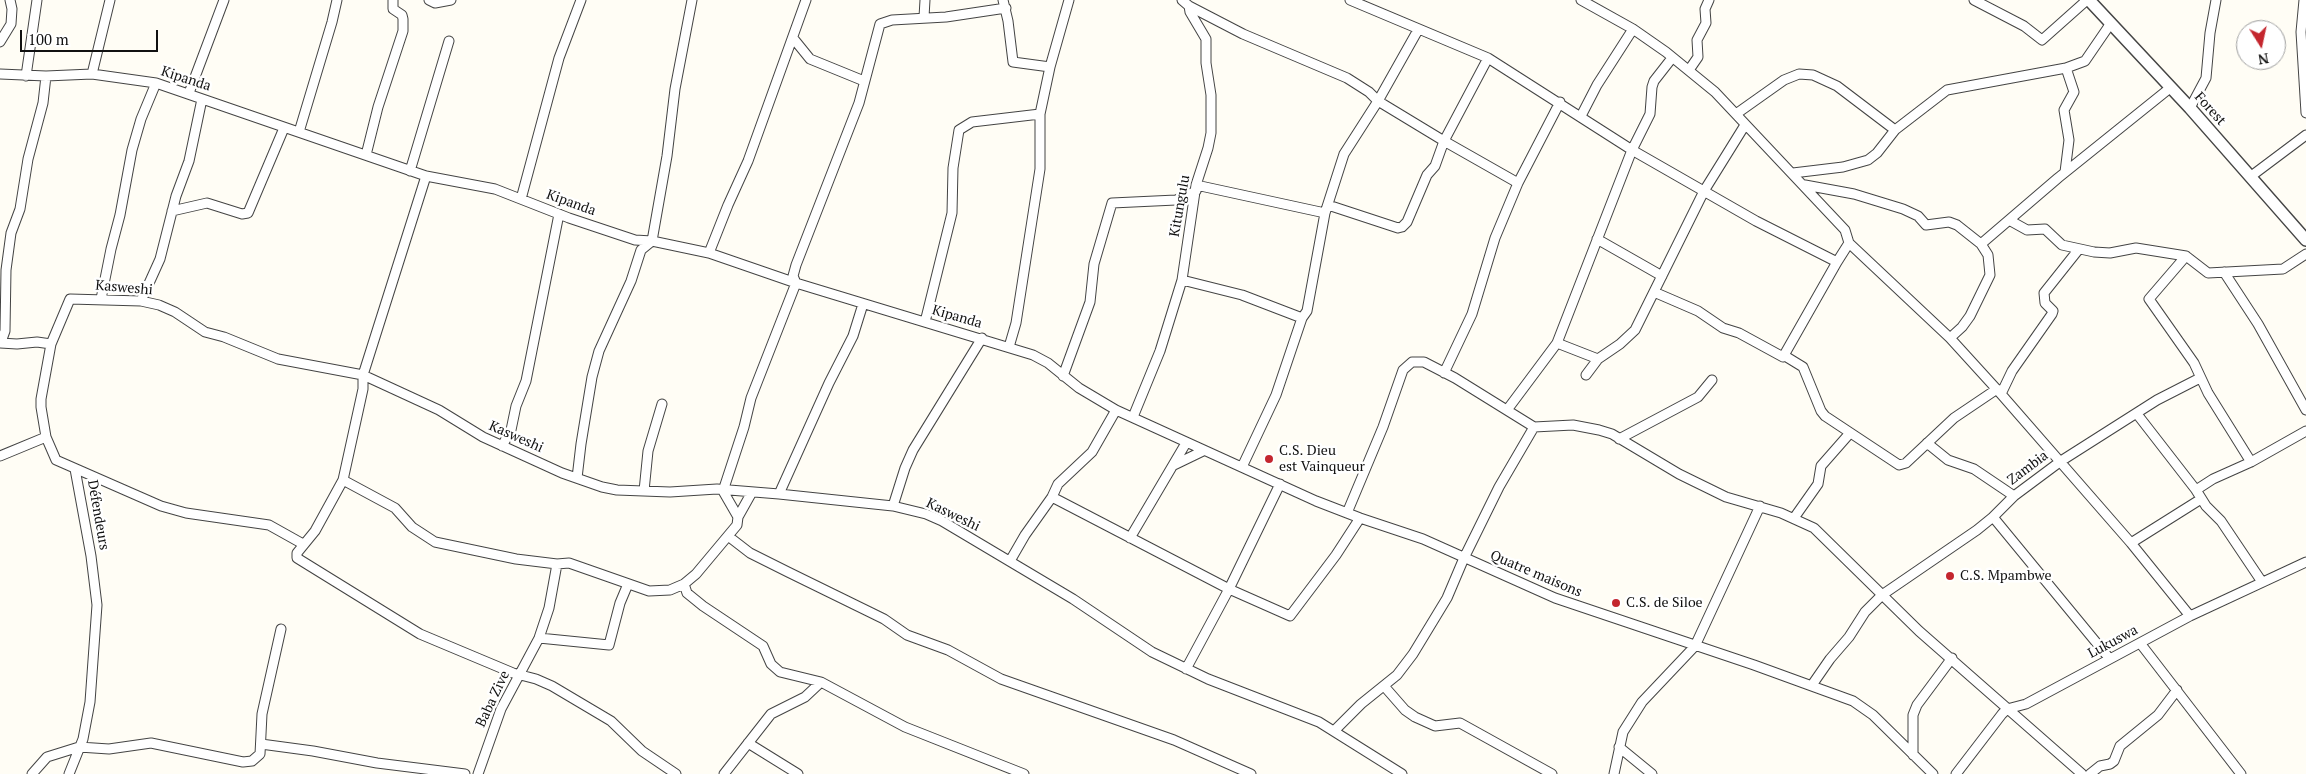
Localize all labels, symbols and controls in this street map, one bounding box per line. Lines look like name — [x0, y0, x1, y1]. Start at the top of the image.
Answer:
scale bar — [22, 20, 160, 52]
north arrow — [2236, 20, 2286, 70]
text: 100 m — [28, 29, 69, 49]
text: N — [2257, 49, 2270, 70]
street label: Kipanda — [159, 63, 213, 95]
street label: Forest — [2191, 89, 2229, 129]
street label: Kitungulu — [1166, 174, 1194, 238]
street label: Kipanda — [544, 186, 598, 220]
street label: Kasweshi — [95, 277, 153, 299]
street label: Kipanda — [930, 302, 984, 332]
street label: Kasweshi — [486, 418, 546, 456]
place label: C.S. Dieu est Vainqueur — [1279, 443, 1365, 476]
street label: Zambia — [2004, 447, 2052, 489]
marker: C.S. Dieu est Vainqueur — [1263, 453, 1275, 465]
street label: Défendeurs — [84, 479, 112, 551]
street label: Kasweshi — [923, 495, 983, 535]
street label: Quatre maisons — [1488, 547, 1584, 601]
place label: C.S. Mpambwe — [1960, 568, 2051, 584]
marker: C.S. Mpambwe — [1944, 570, 1956, 582]
place label: C.S. de Siloe — [1626, 595, 1703, 611]
marker: C.S. de Siloe — [1610, 597, 1622, 609]
street label: Lukuswa — [2085, 622, 2141, 662]
street label: Baba Zive — [473, 668, 513, 730]

